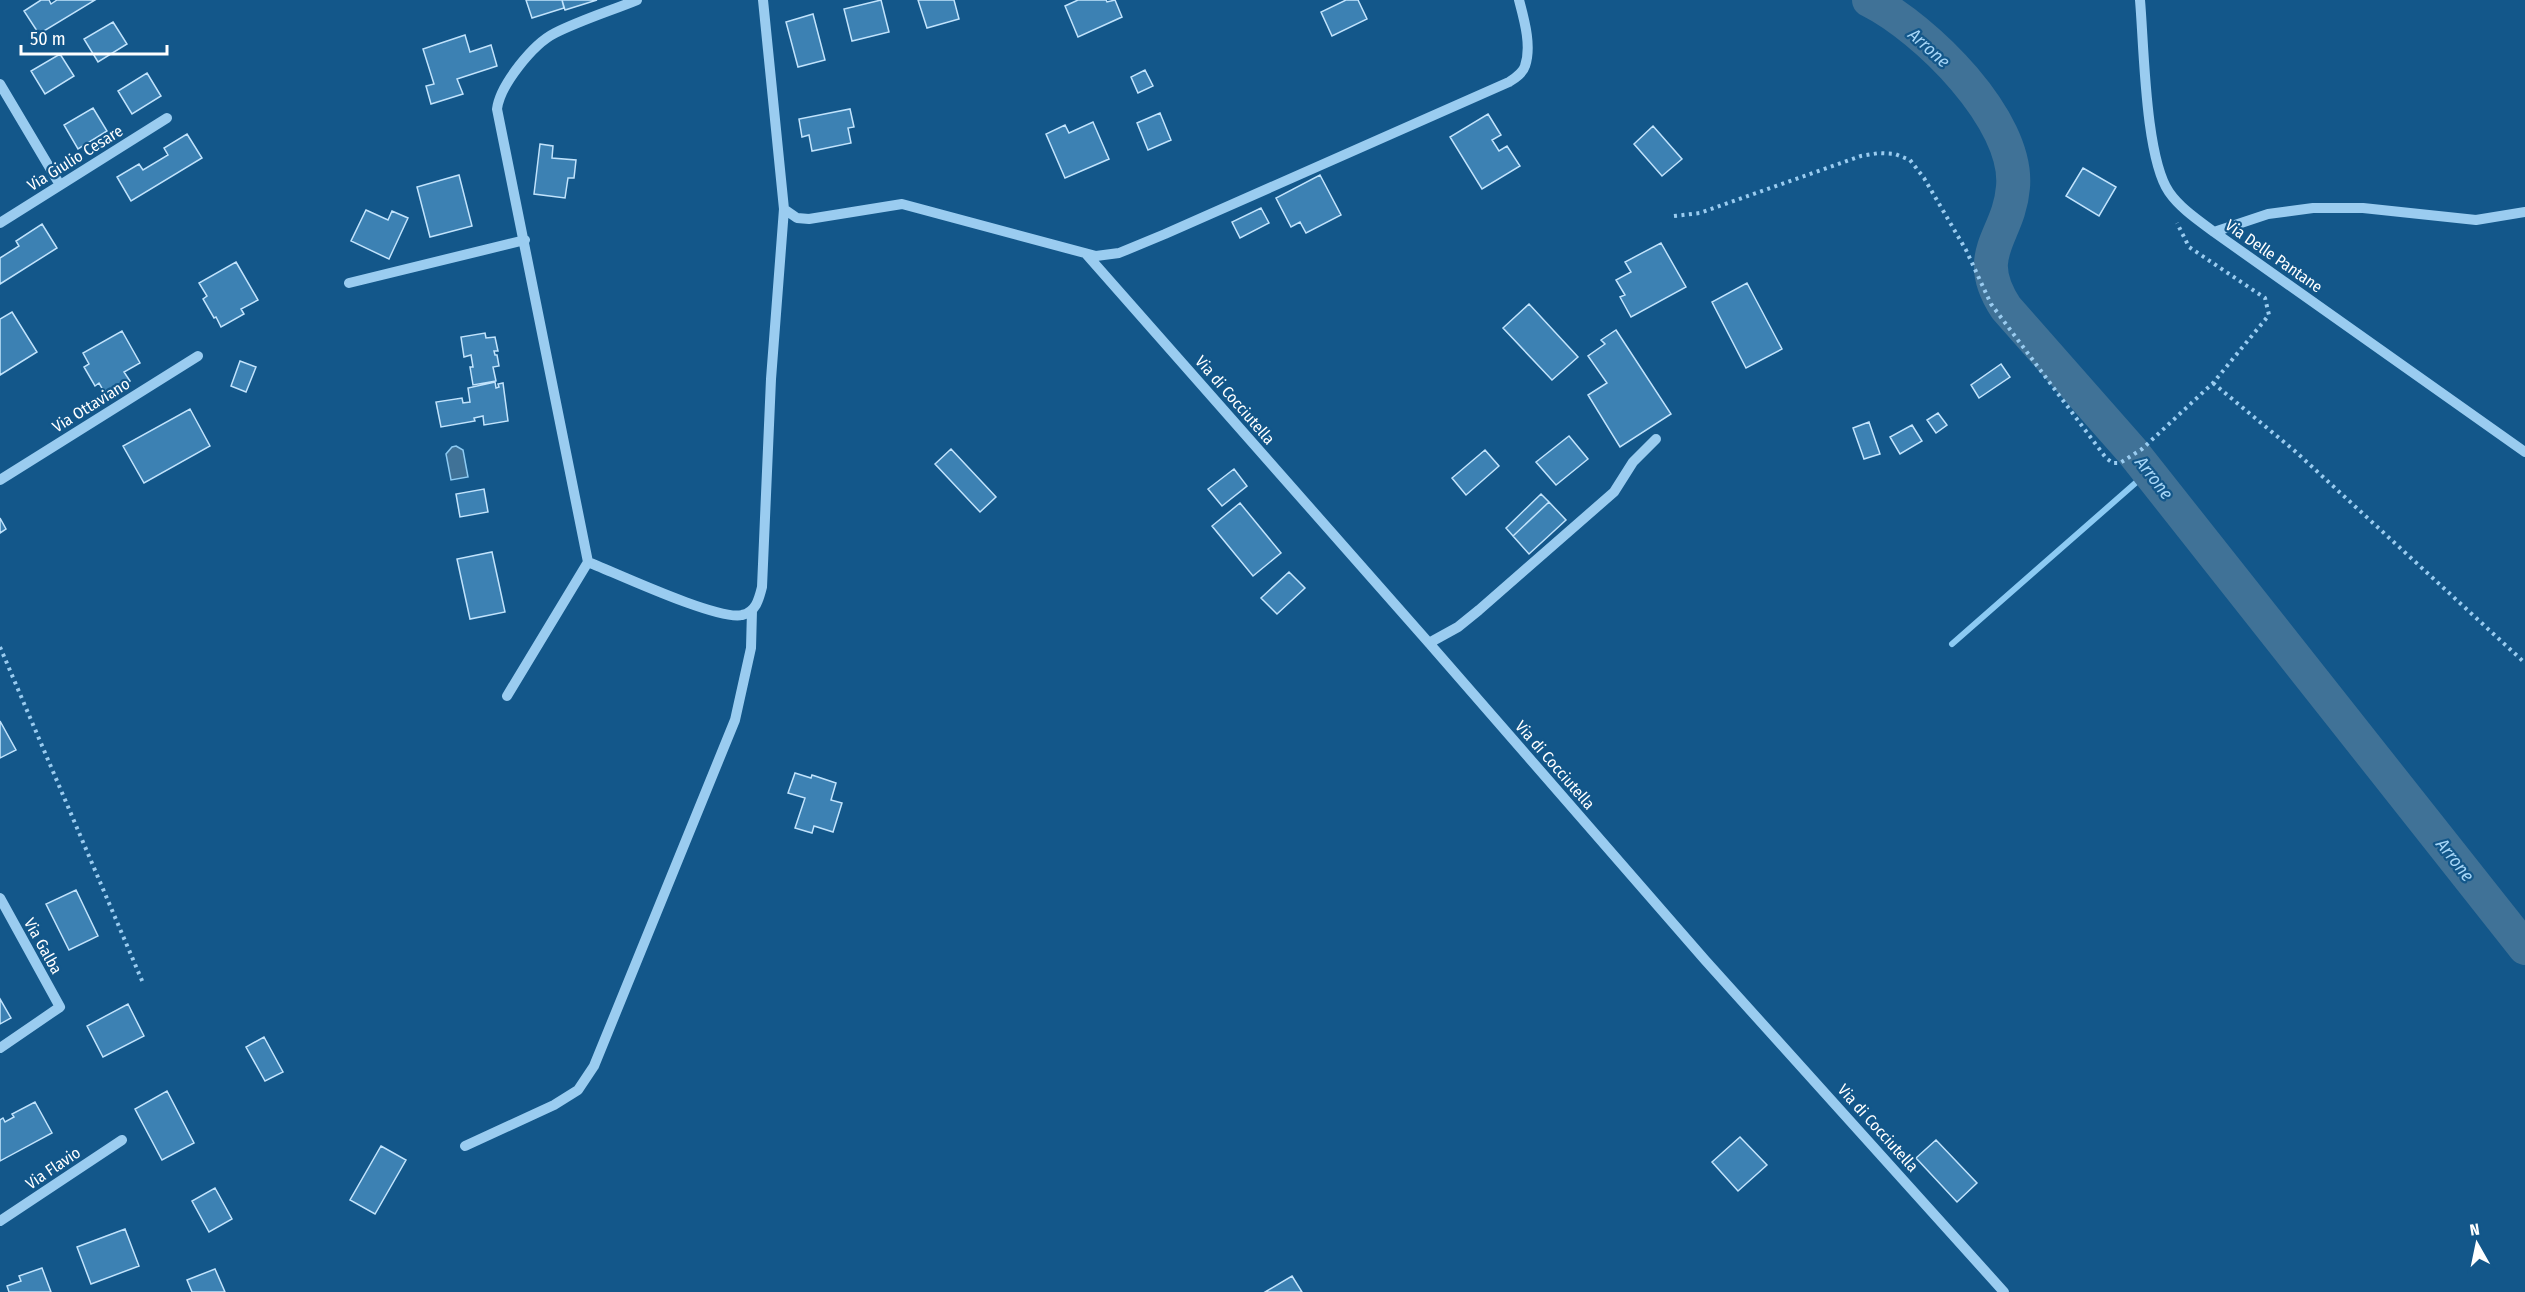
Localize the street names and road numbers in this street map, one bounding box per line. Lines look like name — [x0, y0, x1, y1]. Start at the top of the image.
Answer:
street label: Via Giulio Cesare — [24, 121, 126, 195]
street label: Via Delle Pantane — [2222, 215, 2326, 297]
street label: Via di Cocciutella — [1191, 352, 1279, 448]
street label: Via Ottaviano — [49, 374, 133, 436]
street label: Via di Cocciutella — [1511, 717, 1599, 813]
street label: Via Galba — [20, 915, 66, 977]
street label: Via di Cocciutella — [1834, 1080, 1922, 1176]
street label: Via Flavio — [22, 1143, 84, 1193]

